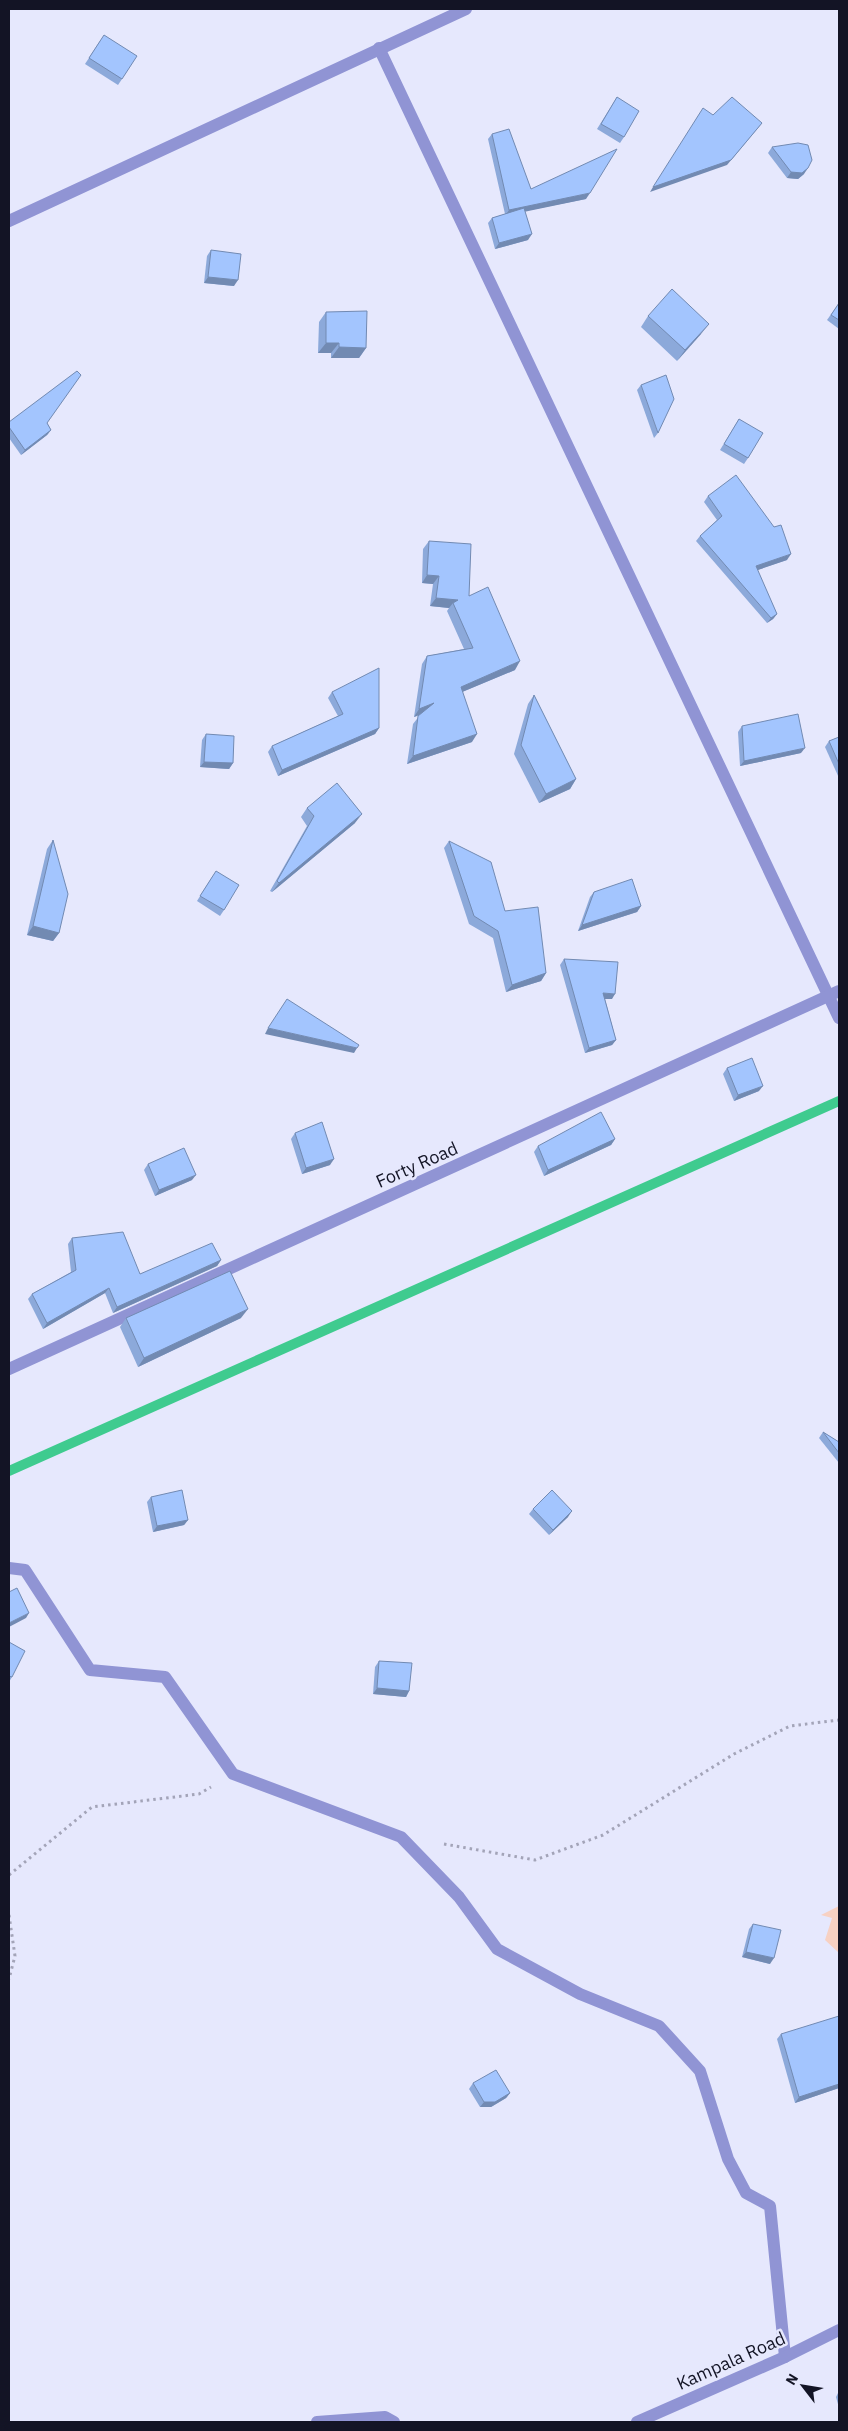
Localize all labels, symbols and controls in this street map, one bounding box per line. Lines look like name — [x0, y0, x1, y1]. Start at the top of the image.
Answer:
street label: Forty Road — [372, 1136, 461, 1193]
street label: Kampala Road — [673, 2326, 789, 2395]
north arrow — [778, 2361, 828, 2411]
text: N — [782, 2370, 802, 2388]

